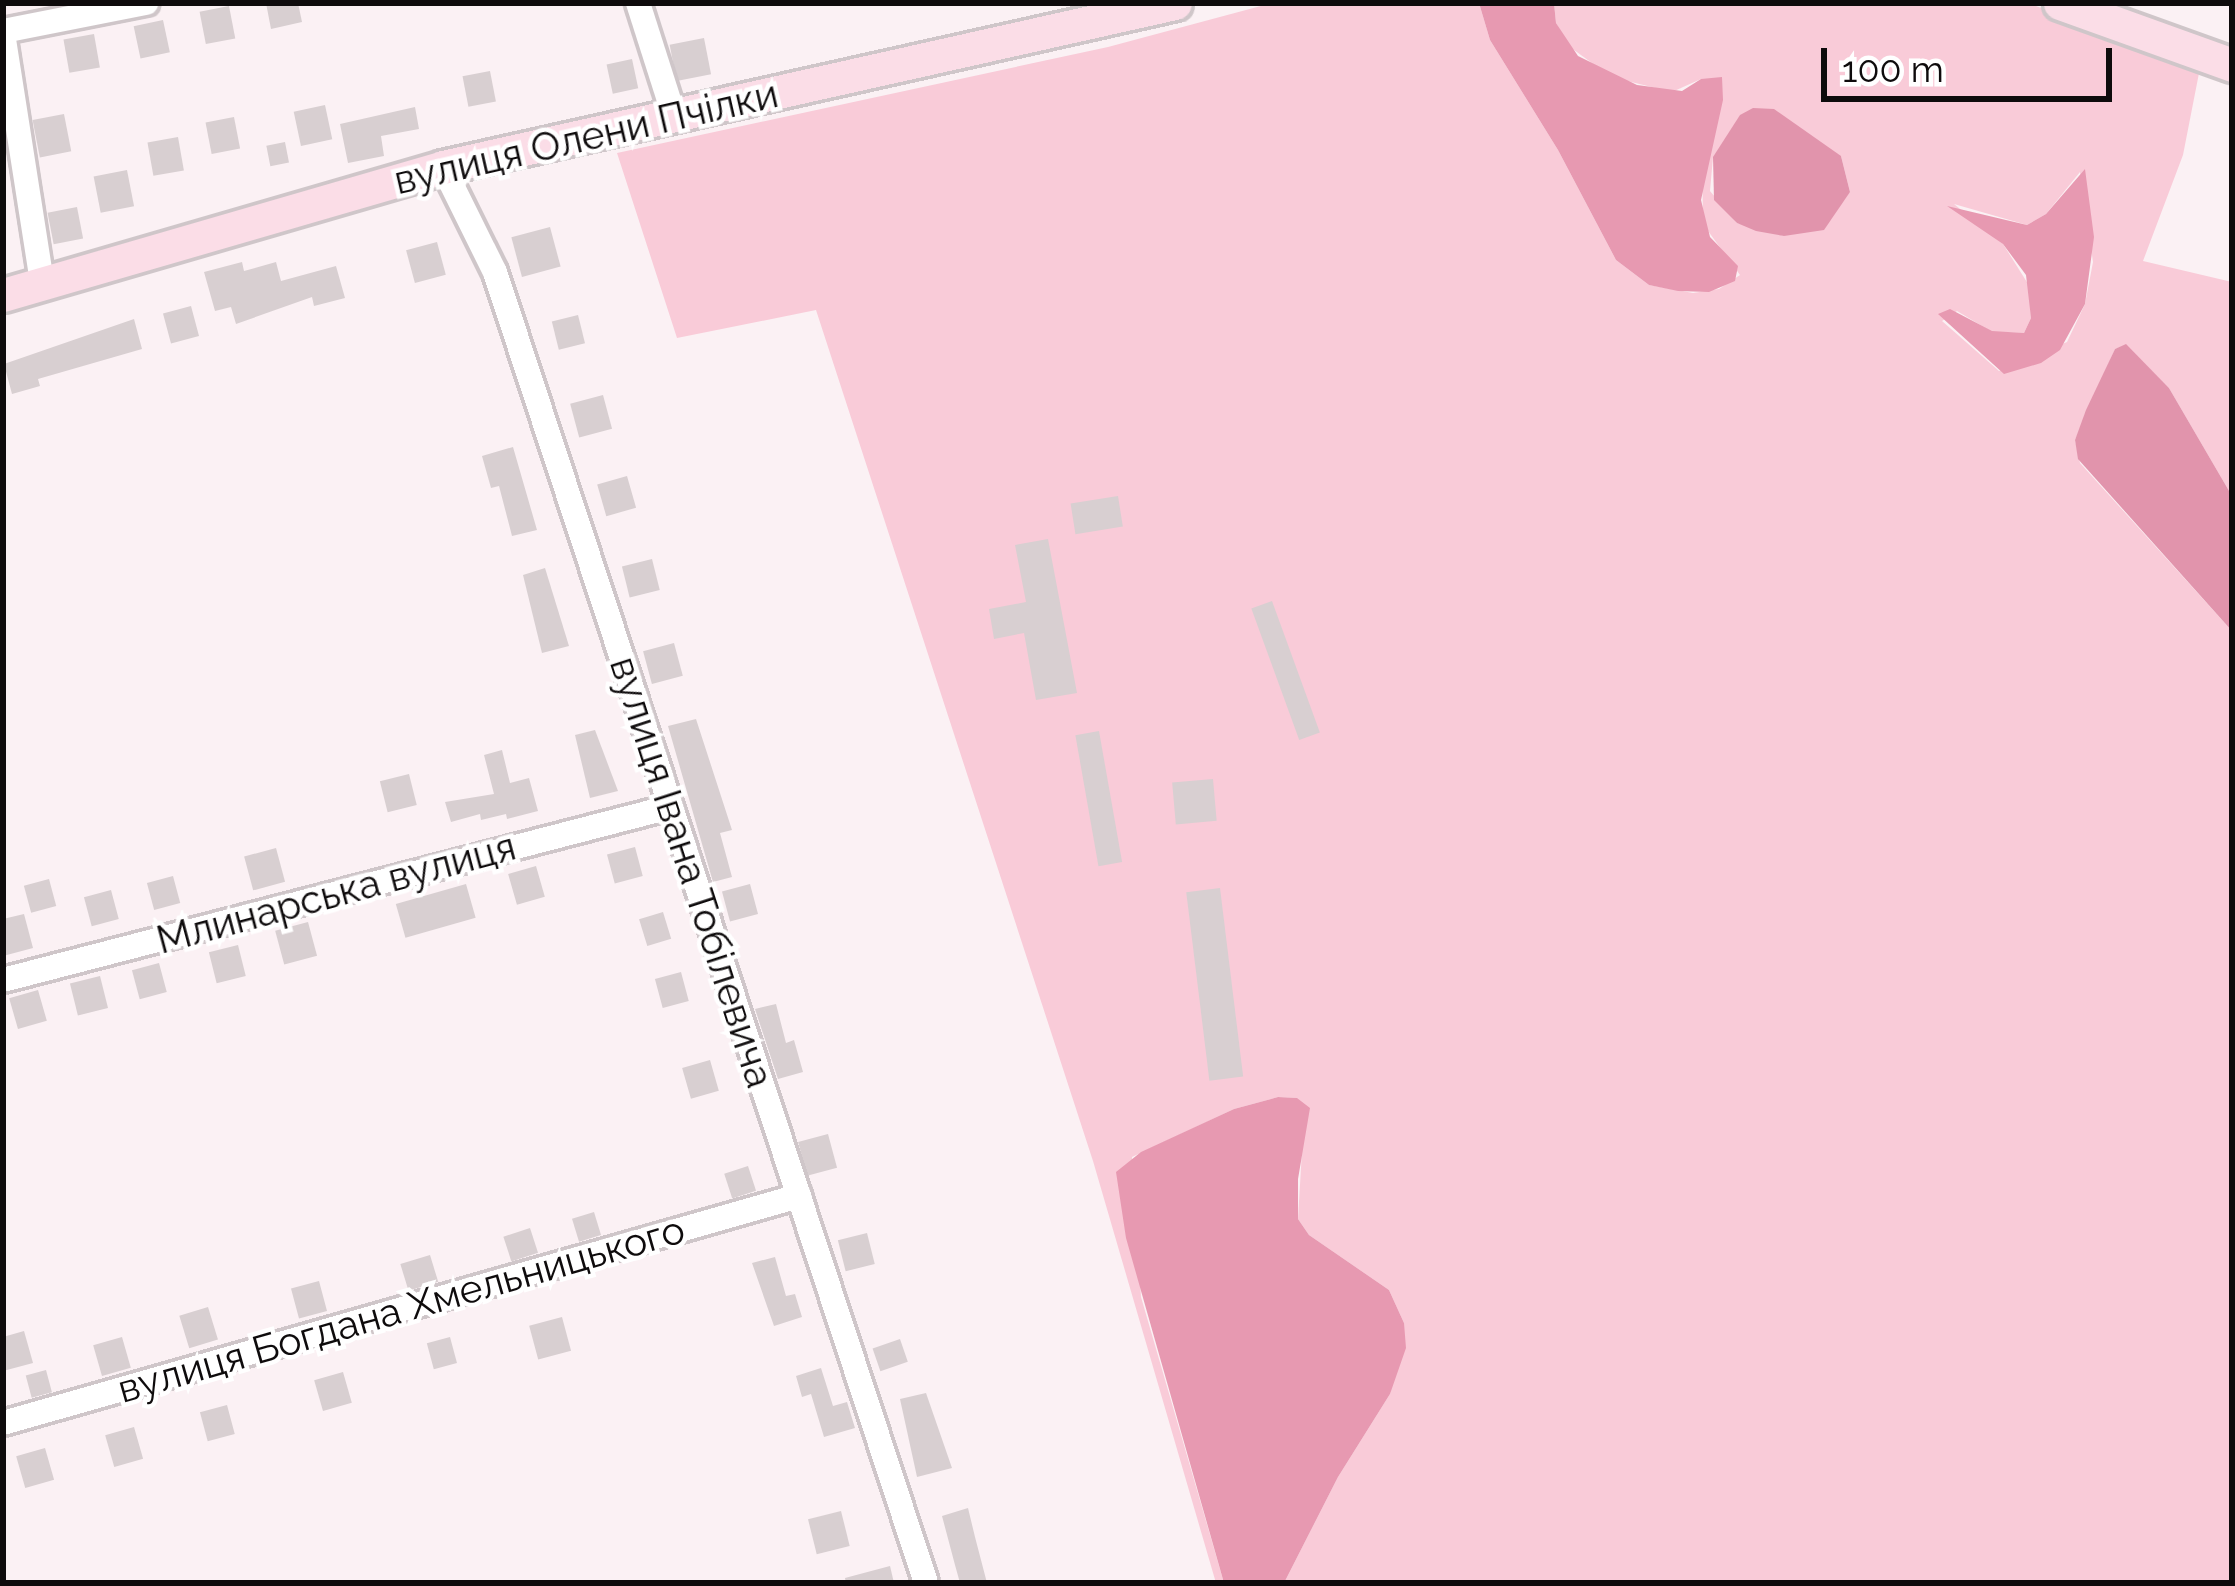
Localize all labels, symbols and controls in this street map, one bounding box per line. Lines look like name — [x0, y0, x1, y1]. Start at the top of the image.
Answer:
scale bar — [1827, 24, 2118, 98]
text: 100 m — [1842, 48, 1944, 90]
street label: вулиця Олени Пчілки — [390, 70, 782, 204]
street label: вулиця Івана Тобілевича — [600, 650, 784, 1094]
street label: Млинарська вулиця — [151, 823, 521, 963]
street label: вулиця Богдана Хмельницького — [112, 1206, 690, 1412]

